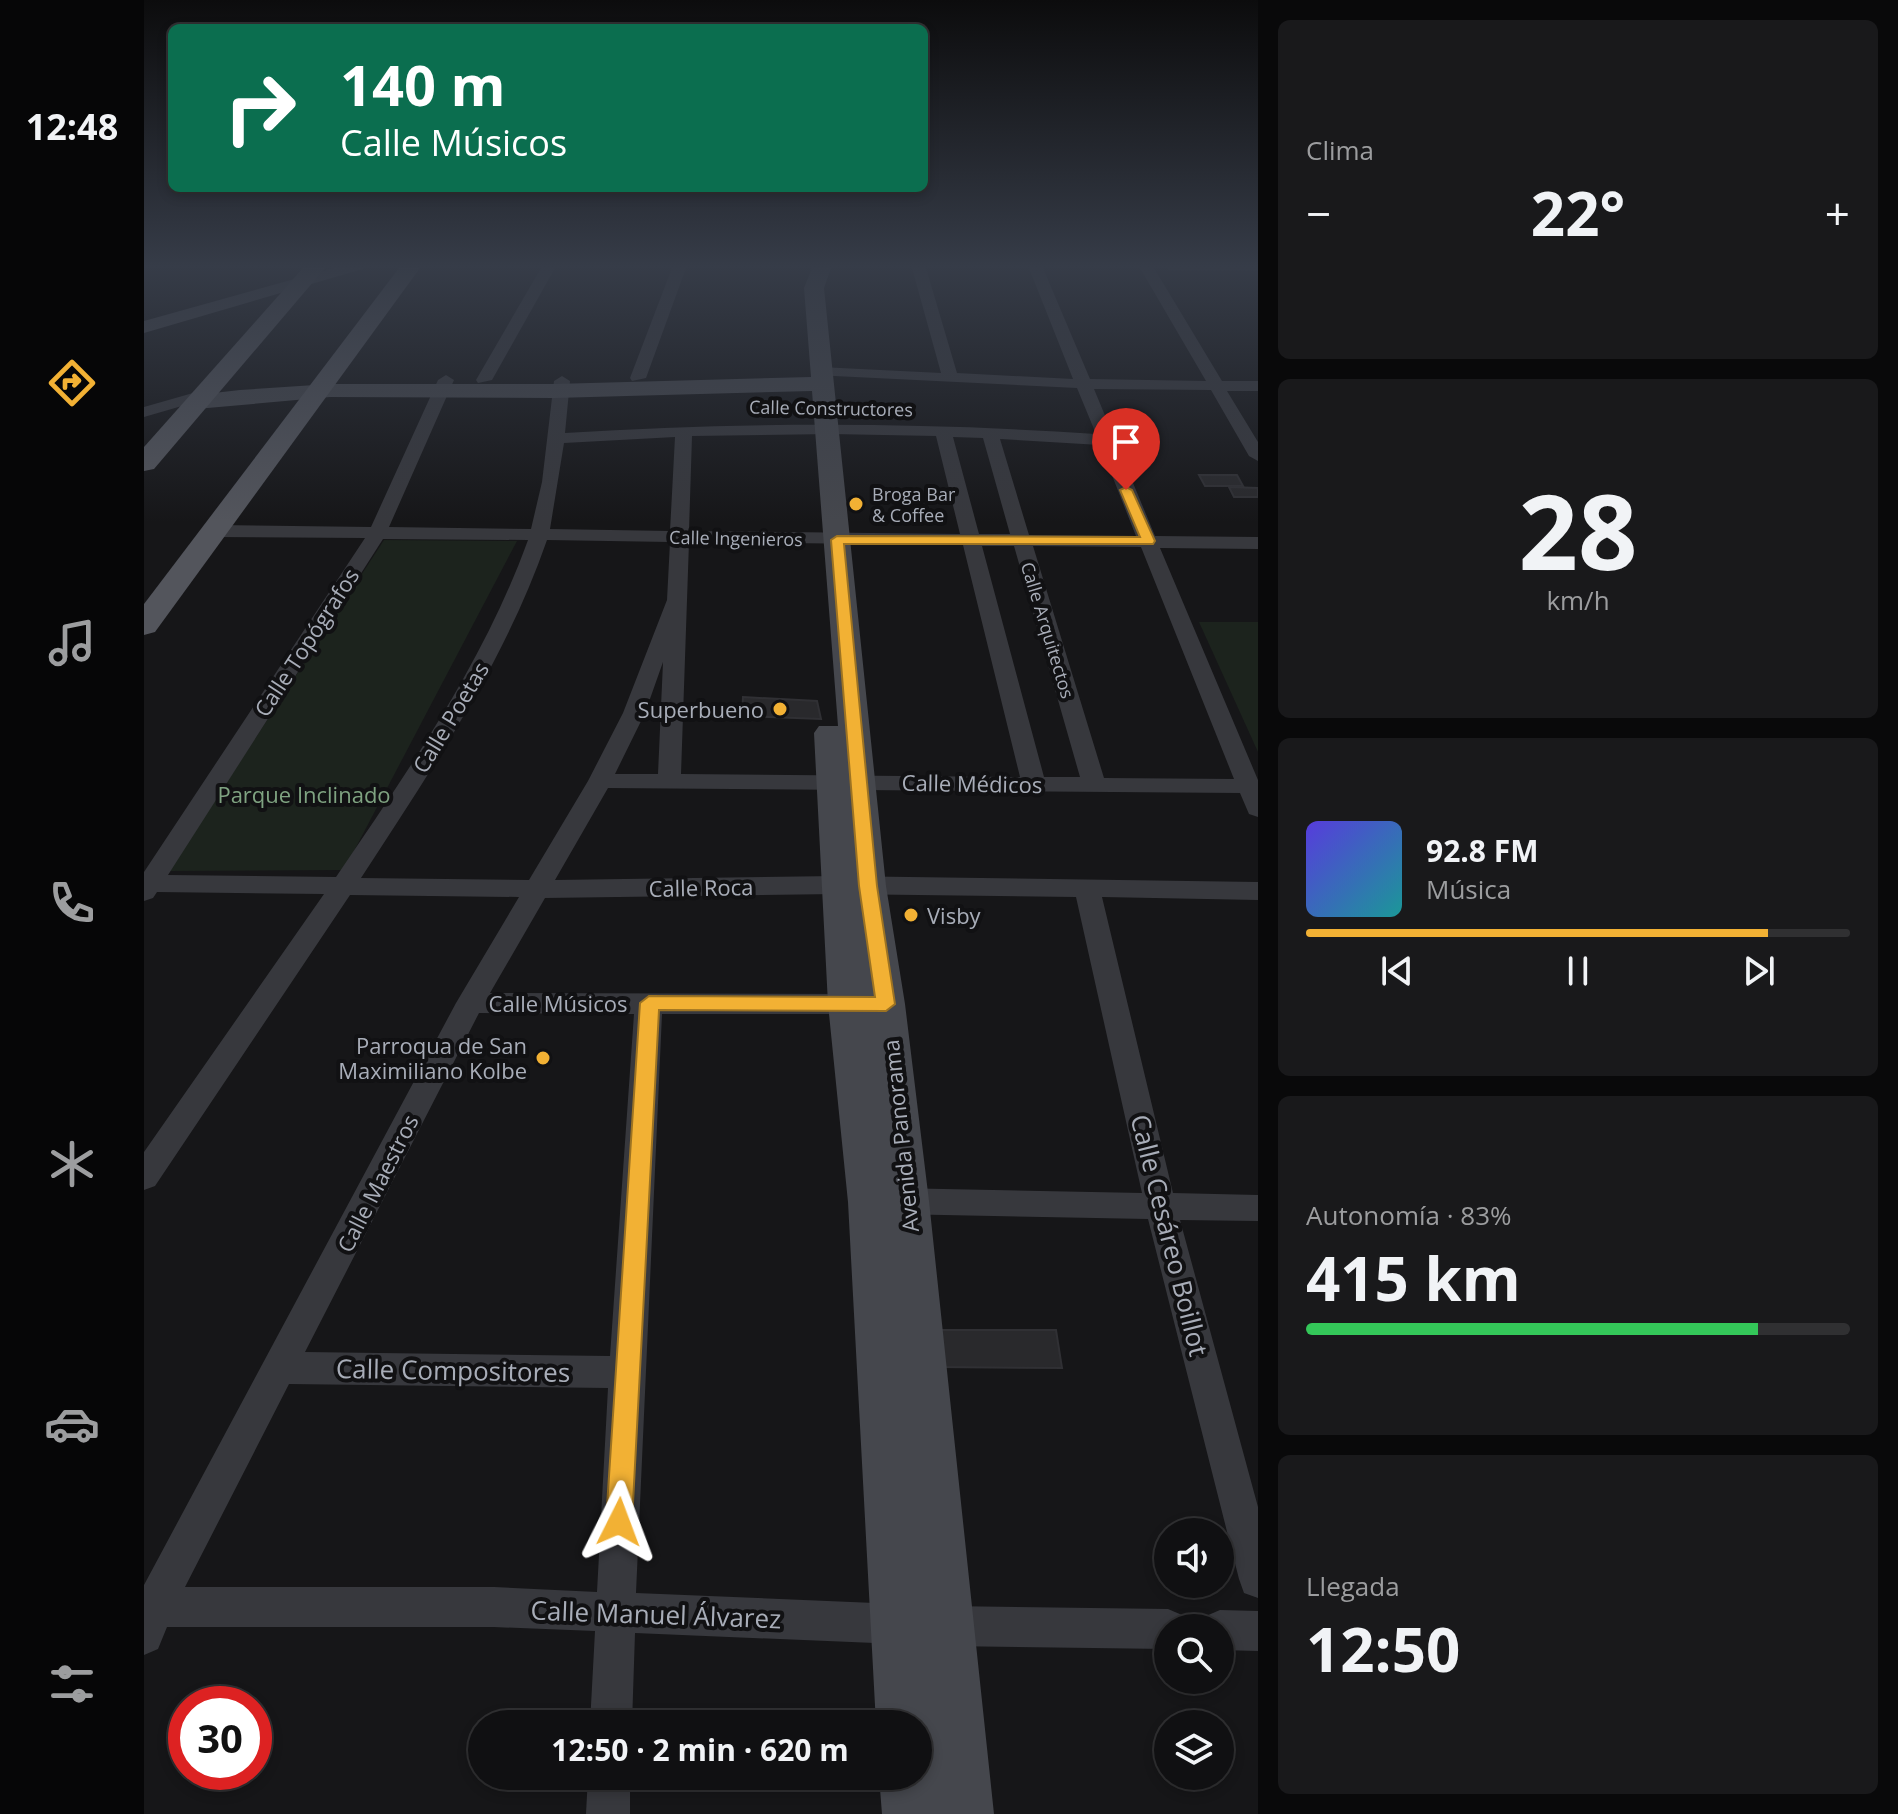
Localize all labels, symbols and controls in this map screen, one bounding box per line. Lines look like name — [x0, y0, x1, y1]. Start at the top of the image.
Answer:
text: 140 m — [340, 46, 506, 122]
icon: right — [208, 56, 312, 160]
text: 12:48 — [26, 102, 118, 151]
text: Calle Músicos — [340, 118, 567, 167]
text: Clima — [1306, 132, 1374, 168]
text: 22° — [1531, 172, 1625, 254]
text: − — [1306, 183, 1331, 243]
text: + — [1825, 183, 1850, 243]
icon: directions — [44, 355, 100, 411]
street label: Calle Constructores — [749, 395, 913, 421]
pin — [1092, 408, 1160, 490]
icon: arrive — [1104, 420, 1148, 464]
text: 28 — [1519, 459, 1637, 600]
place label: Broga Bar & Coffee — [872, 482, 956, 527]
marker: Broga Bar & Coffee — [847, 495, 865, 513]
street label: Calle Ingenieros — [669, 525, 803, 551]
street label: Calle Arquitectos — [1016, 559, 1080, 701]
street label: Calle Topógrafos — [247, 562, 365, 722]
text: km/h — [1546, 582, 1610, 618]
icon: music — [44, 615, 100, 671]
street label: Calle Poetas — [405, 656, 495, 778]
place label: Superbueno — [638, 694, 764, 724]
marker: Superbueno — [771, 700, 789, 718]
street label: Calle Médicos — [901, 767, 1043, 799]
park label: Parque Inclinado — [217, 779, 391, 809]
text: 92.8 FM — [1426, 830, 1539, 871]
street label: Calle Roca — [648, 871, 754, 903]
text: Música — [1426, 871, 1511, 907]
icon: phone — [44, 875, 100, 931]
place label: Visby — [927, 900, 982, 930]
marker: Visby — [902, 906, 920, 924]
icon: previous — [1375, 949, 1419, 993]
icon: pause — [1556, 949, 1600, 993]
icon: next — [1737, 949, 1781, 993]
street label: Calle Músicos — [489, 988, 627, 1018]
place label: Parroqua de San Maximiliano Kolbe — [338, 1030, 527, 1085]
street label: Avenida Panorama — [875, 1038, 925, 1234]
marker: Parroqua de San Maximiliano Kolbe — [534, 1049, 552, 1067]
street label: Calle Maestros — [329, 1109, 425, 1257]
street label: Calle Cesáreo Boillot — [1123, 1110, 1217, 1360]
icon: climate — [44, 1136, 100, 1192]
text: Autonomía · 83% — [1306, 1197, 1512, 1233]
text: 415 km — [1306, 1237, 1521, 1319]
street label: Calle Compositores — [335, 1350, 571, 1390]
icon: car — [44, 1396, 100, 1452]
position arrow — [577, 1480, 661, 1564]
map controls — [1154, 1518, 1234, 1790]
button: sound — [1154, 1518, 1234, 1598]
text: Llegada — [1306, 1568, 1400, 1604]
street label: Calle Manuel Álvarez — [530, 1592, 782, 1636]
text: 12:50 — [1306, 1608, 1460, 1690]
button: search — [1154, 1614, 1234, 1694]
icon: filters — [44, 1656, 100, 1712]
speed limit sign: 30 — [168, 1686, 272, 1790]
button: layers — [1154, 1710, 1234, 1790]
text: 12:50 · 2 min · 620 m — [551, 1729, 849, 1770]

